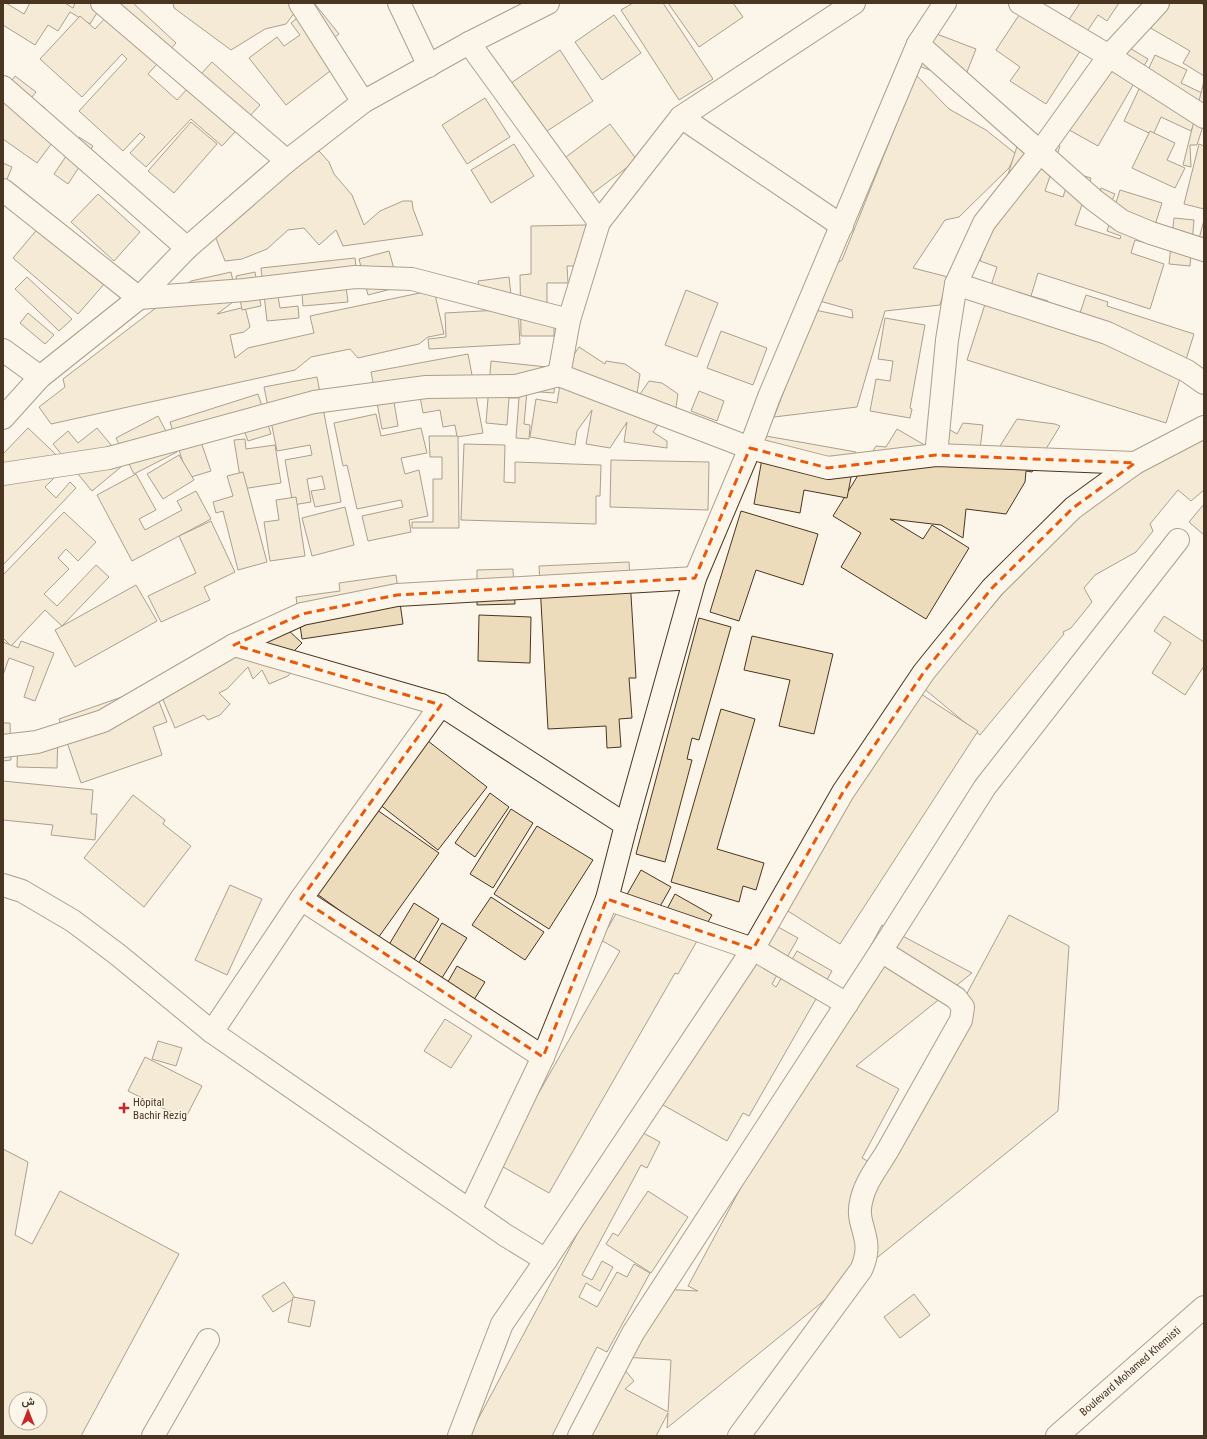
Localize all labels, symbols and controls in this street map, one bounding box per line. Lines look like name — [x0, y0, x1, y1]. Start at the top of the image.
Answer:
place label: Hôpital Bachir Rezig — [133, 1096, 187, 1122]
marker: Hôpital Bachir Rezig — [118, 1102, 130, 1114]
street label: Boulevard Mohamed Khemisti — [1077, 1324, 1183, 1419]
north arrow — [8, 1391, 48, 1431]
text: ش — [21, 1395, 35, 1408]

